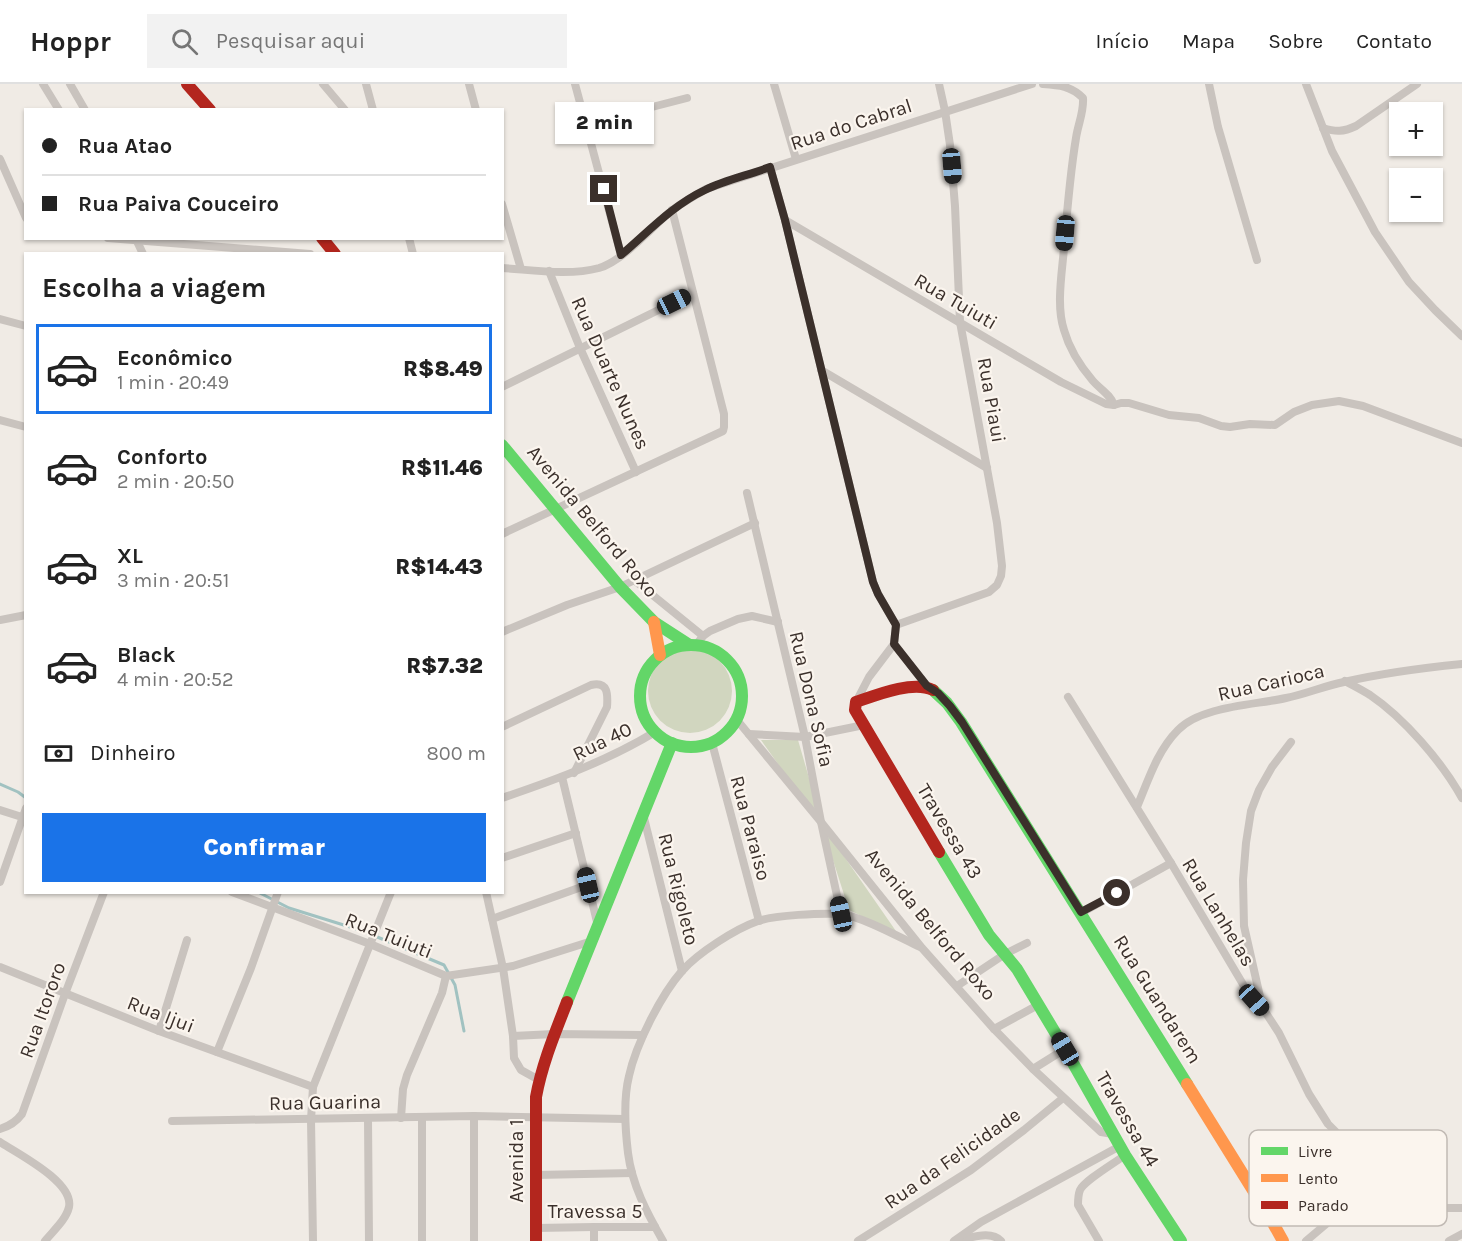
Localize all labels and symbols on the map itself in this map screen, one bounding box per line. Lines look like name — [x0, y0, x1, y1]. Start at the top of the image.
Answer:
street label: Rua do Cabral — [787, 94, 915, 155]
callout: 2 min — [554, 102, 654, 144]
car — [941, 147, 963, 185]
route end — [590, 175, 617, 202]
car — [1054, 214, 1076, 252]
street label: Rua Tuiuti — [910, 268, 1002, 334]
car — [654, 286, 694, 318]
street label: Rua Duarte Nunes — [567, 293, 655, 453]
street label: Rua Piaui — [973, 356, 1010, 445]
street label: Avenida Belford Roxo — [522, 441, 663, 602]
street label: Rua Dona Sofia — [785, 629, 838, 769]
street label: Rua Carioca — [1215, 659, 1327, 706]
street label: Rua 40 — [569, 717, 636, 766]
street label: Rua Paraiso — [725, 773, 776, 883]
street label: Travessa 43 — [912, 780, 987, 883]
street label: Rua Rigoleto — [653, 831, 704, 948]
street label: Avenida Belford Roxo — [860, 844, 1001, 1005]
street label: Rua Lanhelas — [1177, 854, 1260, 970]
car — [575, 865, 601, 905]
route start — [1103, 879, 1130, 906]
car — [828, 895, 854, 933]
street label: Rua Tuiuti — [342, 907, 436, 963]
street label: Rua Guandarem — [1109, 931, 1206, 1068]
street label: Rua Itororo — [14, 959, 70, 1061]
car — [1235, 981, 1273, 1019]
street label: Rua Ijui — [124, 991, 198, 1038]
car — [1048, 1029, 1082, 1069]
street label: Travessa 44 — [1091, 1067, 1164, 1171]
street label: Rua Guarina — [269, 1090, 381, 1115]
street label: Rua da Felicidade — [880, 1103, 1025, 1214]
street label: Avenida 1 — [505, 1119, 528, 1203]
legend — [1249, 1130, 1447, 1226]
text: Livre — [1298, 1142, 1332, 1161]
text: Lento — [1298, 1169, 1338, 1188]
text: Parado — [1298, 1196, 1348, 1215]
street label: Travessa 5 — [547, 1200, 643, 1223]

